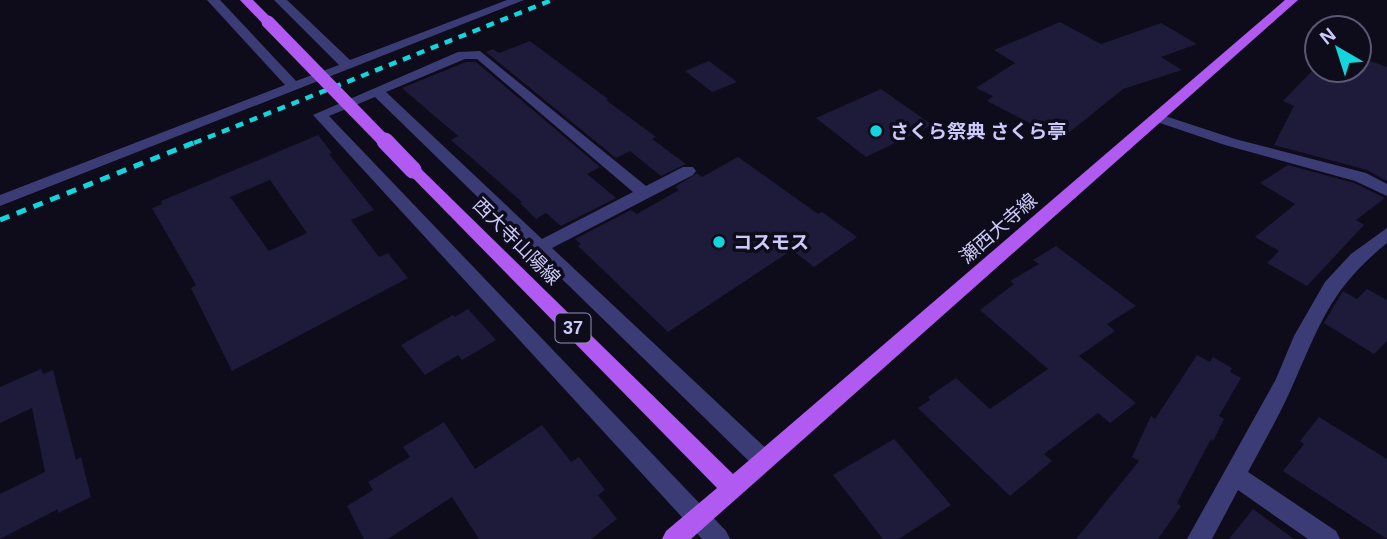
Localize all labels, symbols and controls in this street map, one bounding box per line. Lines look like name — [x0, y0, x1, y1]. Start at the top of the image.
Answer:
north arrow — [1303, 14, 1373, 84]
text: N — [1316, 24, 1340, 49]
place label: さくら祭典 さくら亭 — [890, 121, 1066, 142]
marker: さくら祭典 さくら亭 — [868, 123, 884, 139]
street label: 瀬西大寺線 — [956, 189, 1041, 267]
street label: 西大寺山陽線 — [469, 194, 564, 289]
place label: コスモス — [733, 232, 809, 253]
marker: コスモス — [711, 234, 727, 250]
road number: 37 — [556, 314, 590, 342]

